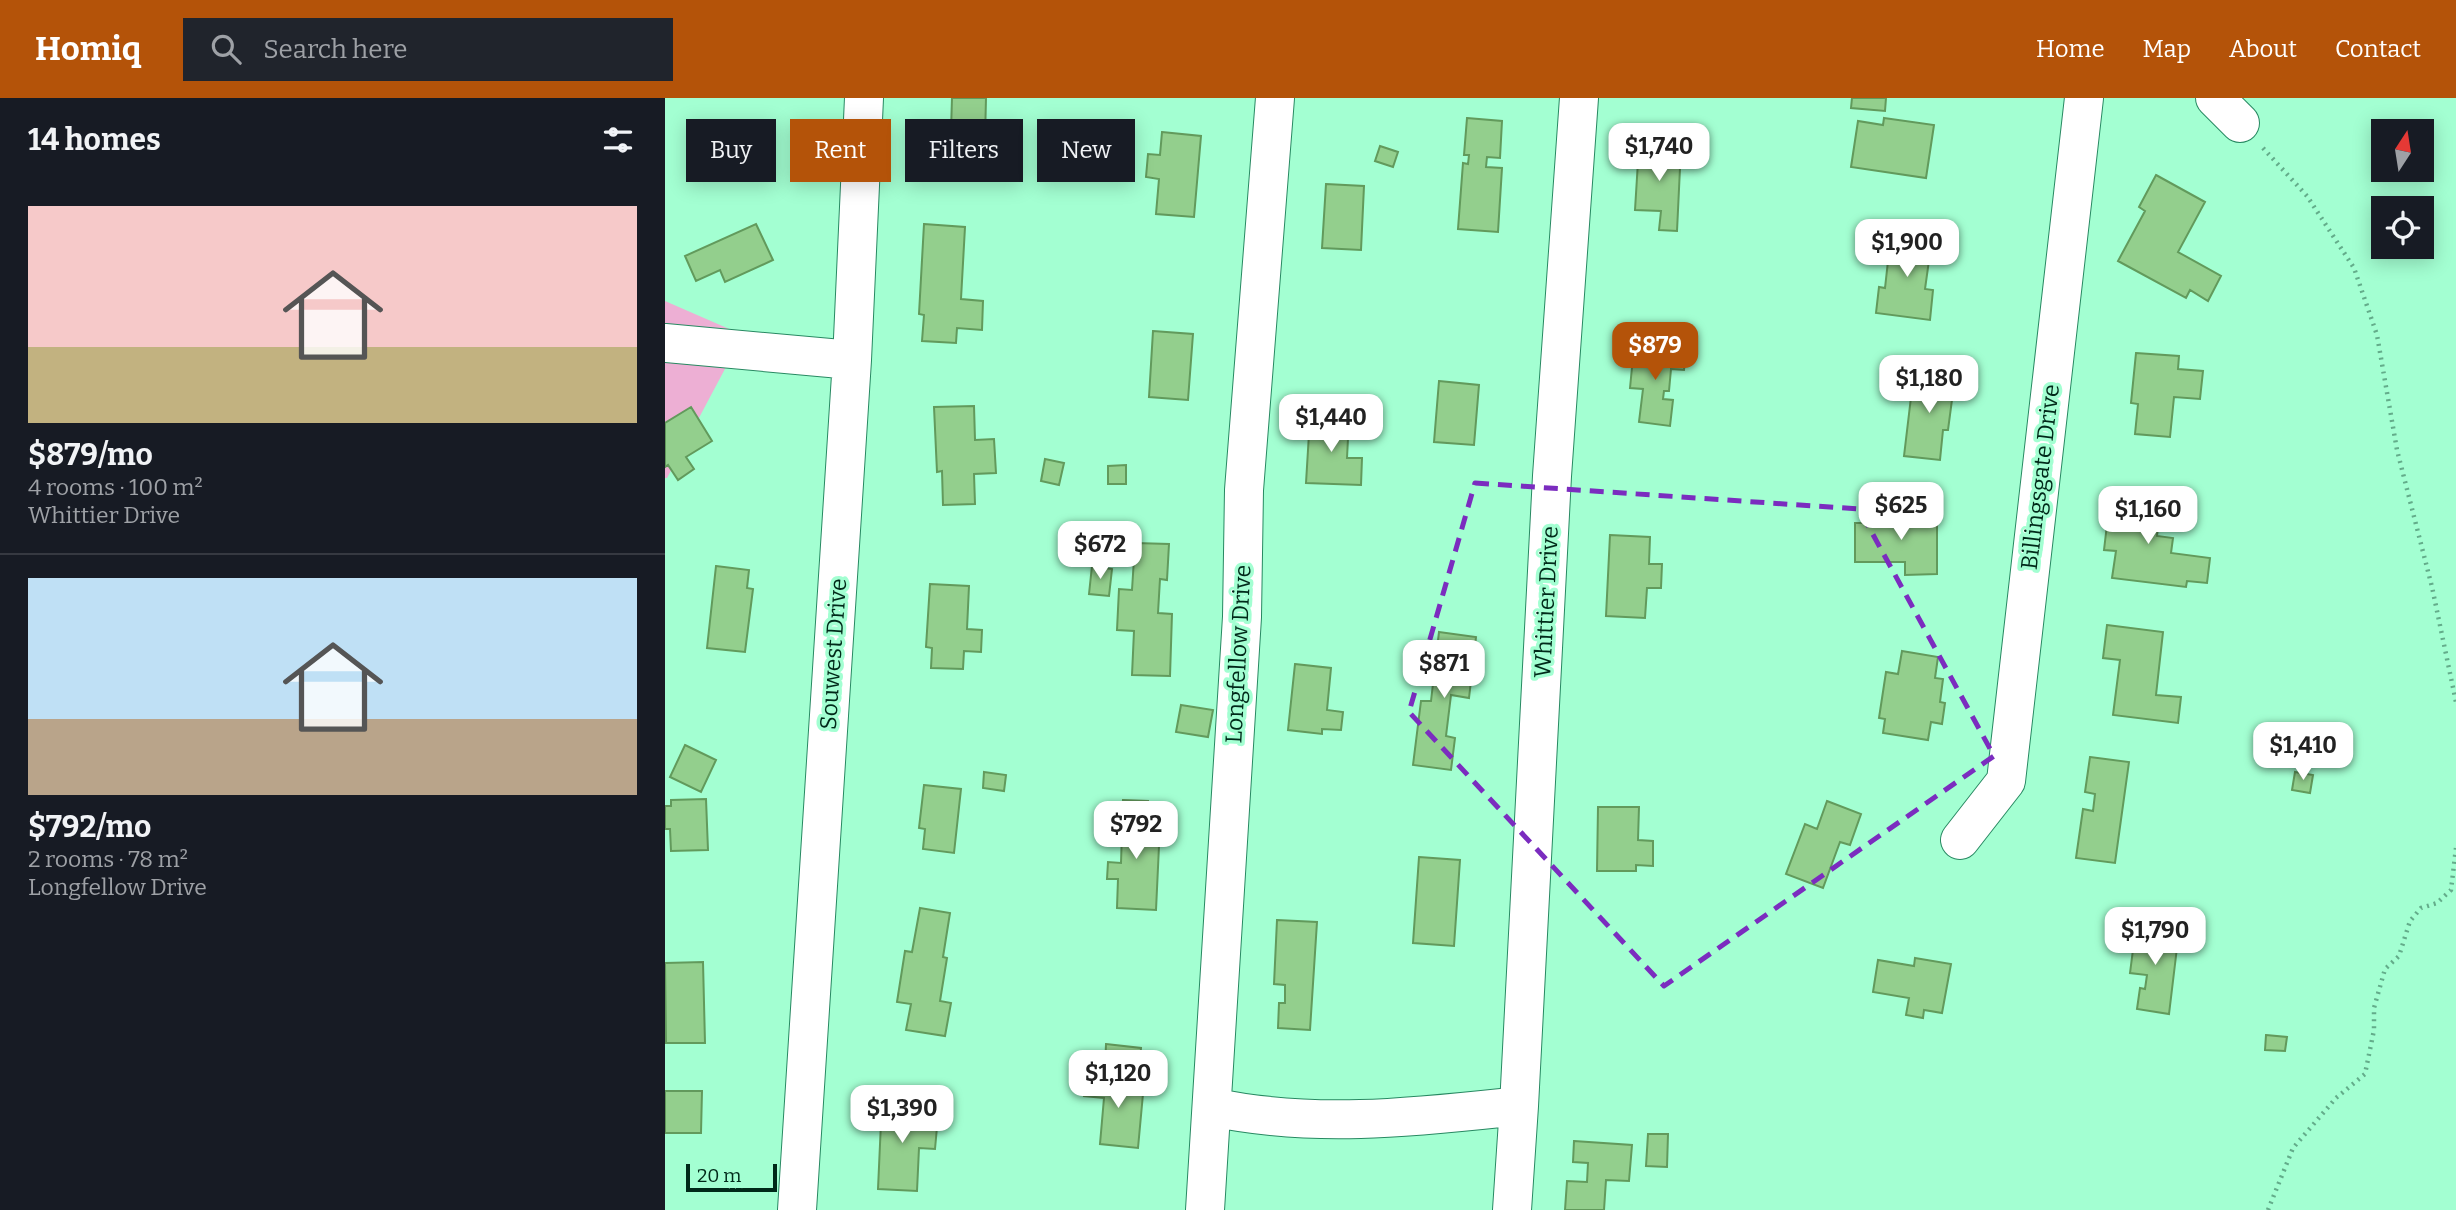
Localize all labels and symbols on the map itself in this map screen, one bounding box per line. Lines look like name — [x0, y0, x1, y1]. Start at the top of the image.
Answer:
north arrow — [2371, 119, 2434, 182]
pin: $1,740 — [1602, 123, 1716, 183]
pin: $1,900 — [1850, 220, 1964, 279]
pin: $879 — [1614, 322, 1696, 382]
pin: $1,180 — [1872, 356, 1986, 415]
street label: Billingsgate Drive — [2015, 383, 2065, 571]
pin: $1,440 — [1274, 394, 1388, 454]
pin: $625 — [1860, 482, 1942, 542]
pin: $1,160 — [2091, 486, 2205, 546]
pin: $672 — [1059, 522, 1141, 581]
street label: Whittier Drive — [1528, 525, 1564, 679]
street label: Longfellow Drive — [1219, 564, 1257, 744]
street label: Souwest Drive — [814, 577, 852, 731]
pin: $871 — [1403, 640, 1485, 700]
pin: $1,410 — [2246, 722, 2360, 782]
pin: $792 — [1095, 802, 1177, 861]
pin: $1,790 — [2098, 908, 2212, 967]
pin: $1,120 — [1061, 1051, 1175, 1110]
pin: $1,390 — [845, 1086, 959, 1145]
scale bar — [686, 1161, 777, 1193]

